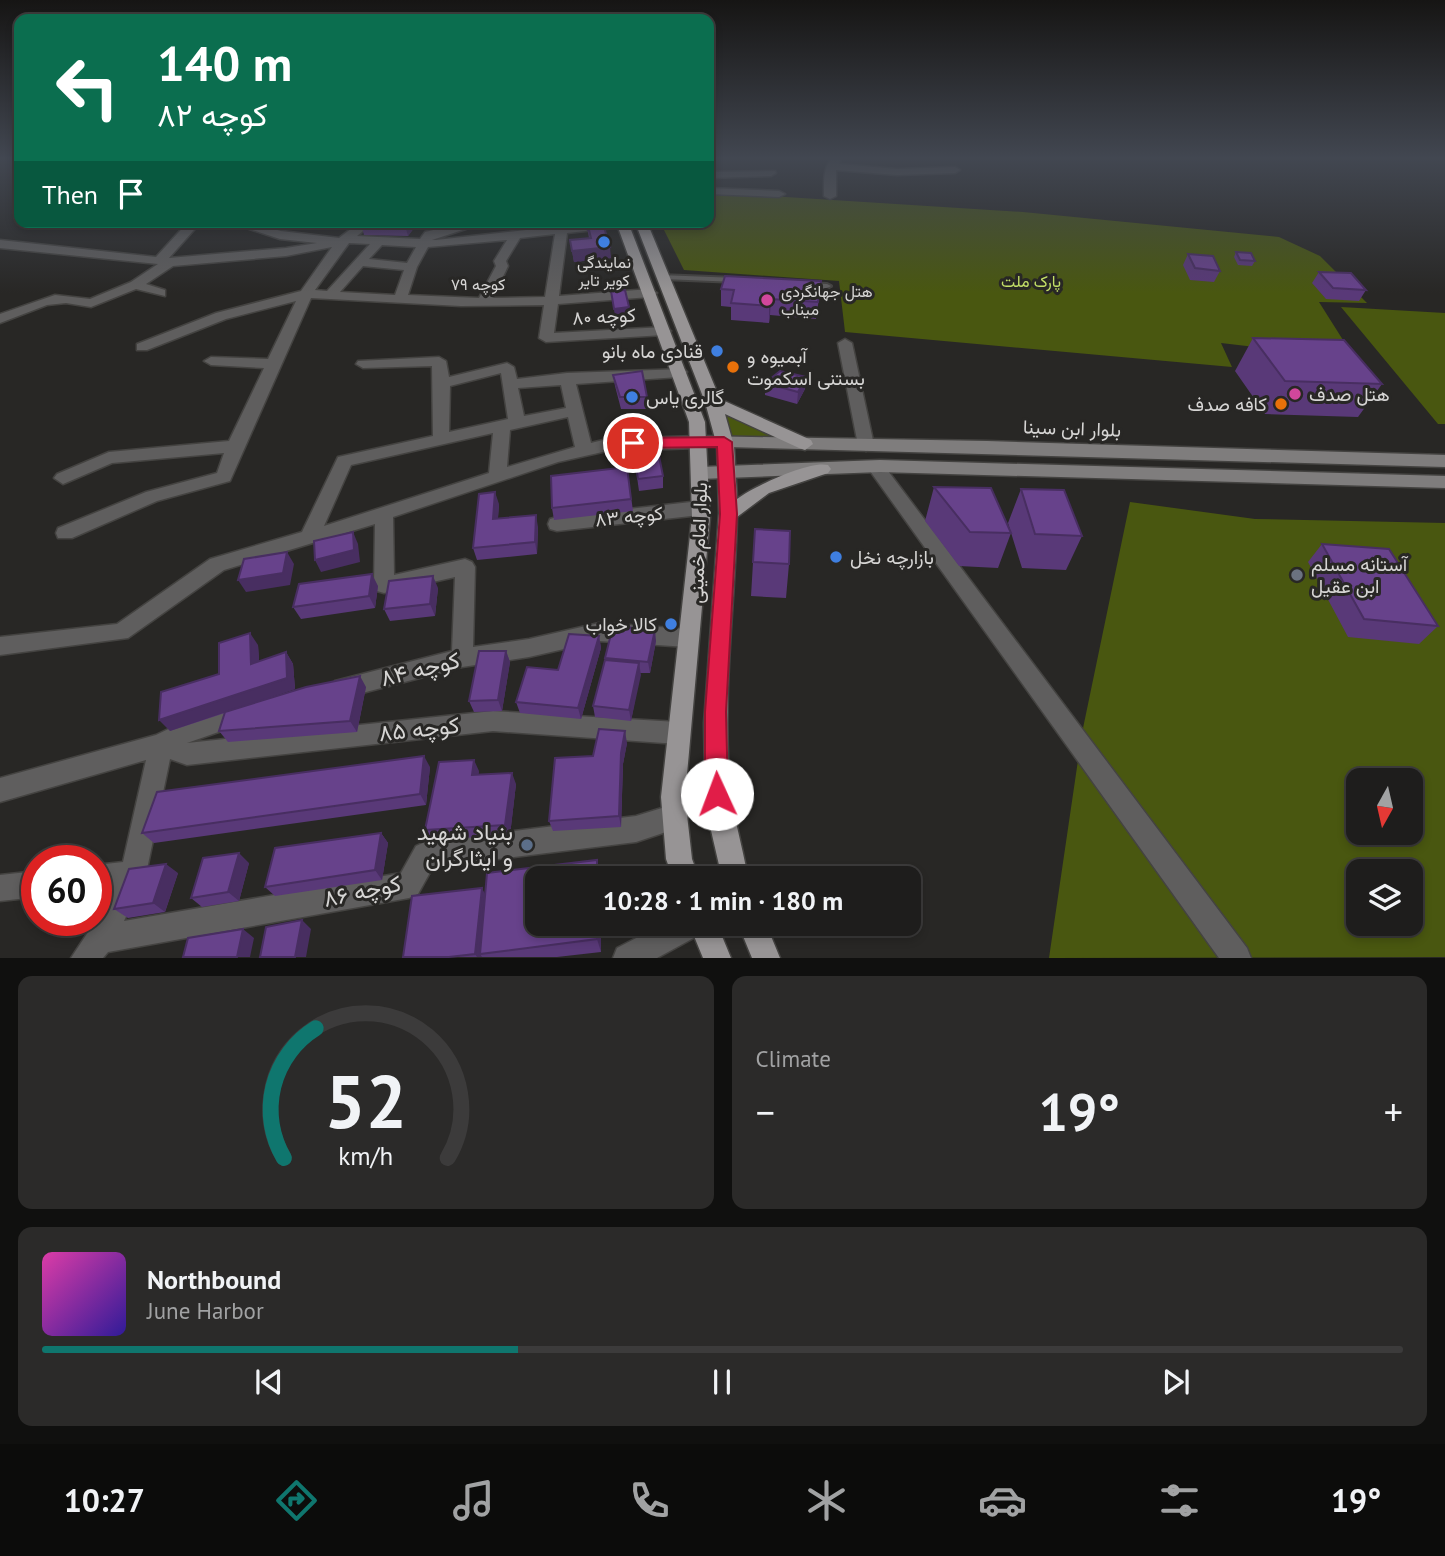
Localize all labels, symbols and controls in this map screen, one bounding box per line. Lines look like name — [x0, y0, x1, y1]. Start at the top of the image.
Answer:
text: 140 m — [157, 31, 292, 95]
icon: left — [42, 42, 133, 133]
text: کوچه ۸۲ — [157, 93, 268, 135]
icon: arrive — [112, 175, 150, 213]
text: Then — [42, 178, 98, 211]
marker: نمایندگی کویر تایر — [596, 234, 612, 250]
place label: نمایندگی کویر تایر — [577, 252, 631, 291]
park label: پارک ملت — [1001, 271, 1061, 293]
street label: کوچه ۷۹ — [451, 274, 505, 296]
place label: هتل جهانگردی میناب — [781, 281, 873, 319]
marker: هتل جهانگردی میناب — [759, 292, 775, 308]
street label: کوچه ۸۰ — [572, 302, 637, 332]
place label: قنادی ماه بانو — [602, 339, 703, 363]
marker: قنادی ماه بانو — [709, 343, 725, 359]
place label: آبمیوه و بستنی اسکموت — [747, 344, 865, 390]
marker: آبمیوه و بستنی اسکموت — [725, 359, 741, 375]
place label: هتل صدف — [1309, 382, 1390, 406]
place label: گالری یاس — [646, 385, 724, 409]
marker: هتل صدف — [1287, 386, 1303, 402]
marker: گالری یاس — [624, 389, 640, 405]
place label: کافه صدف — [1188, 392, 1267, 416]
marker: کافه صدف — [1273, 396, 1289, 412]
pin — [603, 413, 663, 473]
street label: بلوار ابن سینا — [1023, 414, 1121, 442]
icon: arrive — [614, 424, 652, 462]
street label: بلوار امام خمینی — [684, 482, 713, 604]
street label: کوچه ۸۳ — [594, 500, 664, 533]
place label: بازارچه نخل — [850, 545, 934, 571]
marker: بازارچه نخل — [828, 549, 844, 565]
place label: آستانه مسلم ابن عقیل — [1311, 552, 1409, 598]
marker: آستانه مسلم ابن عقیل — [1289, 567, 1305, 583]
place label: کالا خواب — [586, 612, 657, 636]
marker: کالا خواب — [663, 616, 679, 632]
street label: کوچه ۸۴ — [377, 645, 463, 694]
street label: کوچه ۸۵ — [377, 710, 461, 749]
position arrow — [680, 757, 754, 831]
north arrow — [1346, 768, 1423, 845]
map controls — [1346, 768, 1423, 936]
place label: بنیاد شهید و ایثارگران — [417, 817, 513, 873]
marker: بنیاد شهید و ایثارگران — [519, 837, 535, 853]
speed limit sign: 60 — [21, 845, 112, 936]
button: layers — [1346, 859, 1423, 936]
street label: کوچه ۸۶ — [320, 868, 404, 915]
text: 10:28 · 1 min · 180 m — [603, 884, 843, 917]
text: Climate — [756, 1044, 831, 1073]
text: 52 — [324, 1055, 407, 1149]
text: 19° — [1038, 1078, 1120, 1145]
text: − — [756, 1087, 775, 1136]
text: + — [1384, 1087, 1403, 1136]
text: km/h — [338, 1140, 393, 1172]
text: Northbound — [147, 1263, 281, 1296]
text: June Harbor — [147, 1296, 264, 1325]
icon: previous — [250, 1363, 288, 1401]
icon: pause — [703, 1363, 741, 1401]
icon: next — [1157, 1363, 1195, 1401]
icon: directions — [272, 1476, 321, 1525]
icon: music — [449, 1476, 498, 1525]
icon: phone — [625, 1476, 674, 1525]
icon: climate — [802, 1476, 851, 1525]
icon: car — [978, 1476, 1027, 1525]
icon: filters — [1155, 1476, 1204, 1525]
text: 10:27 — [64, 1479, 145, 1521]
text: 19° — [1331, 1479, 1381, 1521]

